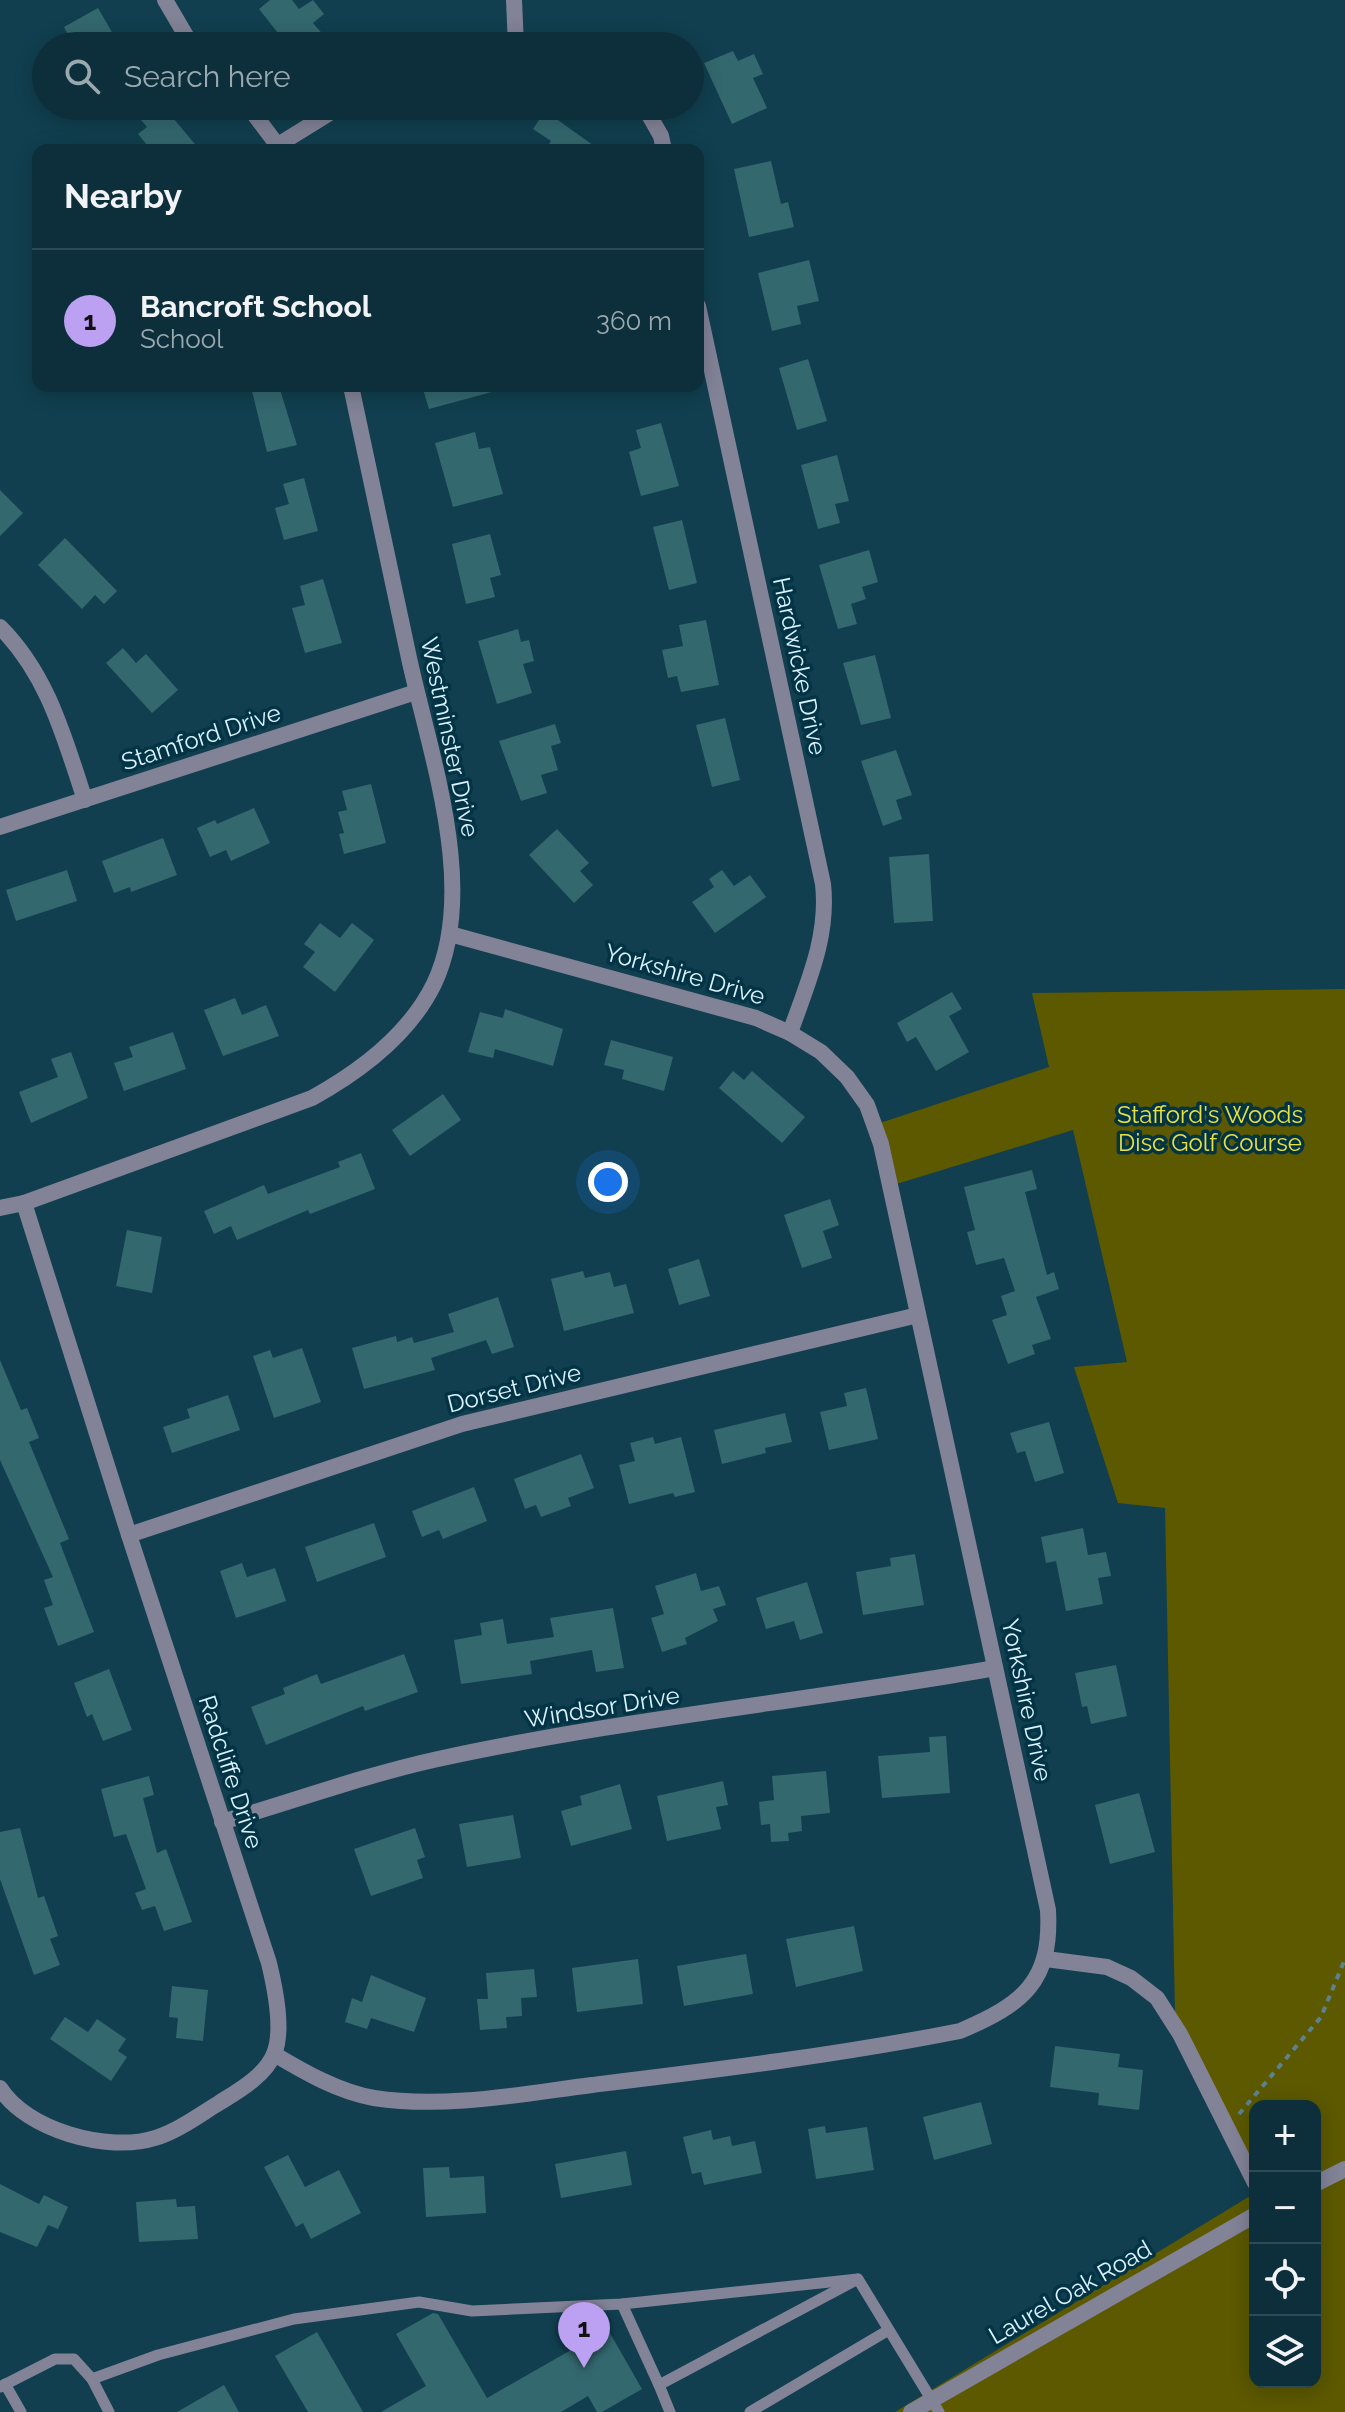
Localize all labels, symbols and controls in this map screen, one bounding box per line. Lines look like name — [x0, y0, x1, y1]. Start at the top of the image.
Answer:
search box — [32, 32, 704, 120]
icon: search — [60, 54, 104, 98]
text: Search here — [124, 59, 291, 94]
text: Nearby — [64, 176, 182, 216]
text: Bancroft School — [140, 289, 371, 324]
text: 1 — [84, 306, 96, 336]
text: 360 m — [596, 306, 672, 336]
text: School — [140, 324, 223, 354]
street label: Hardwicke Drive — [767, 574, 833, 758]
street label: Westminster Drive — [415, 635, 485, 839]
street label: Stamford Drive — [118, 698, 284, 776]
street label: Yorkshire Drive — [602, 937, 768, 1011]
park label: Stafford's Woods Disc Golf Course — [1117, 1100, 1303, 1157]
your location — [588, 1162, 628, 1202]
street label: Dorset Drive — [444, 1357, 584, 1419]
street label: Yorkshire Drive — [996, 1616, 1058, 1784]
street label: Windsor Drive — [522, 1680, 682, 1734]
street label: Radcliffe Drive — [193, 1692, 269, 1852]
map controls — [1249, 2100, 1321, 2388]
button: + — [1249, 2100, 1321, 2172]
button: − — [1249, 2172, 1321, 2244]
street label: Laurel Oak Road — [984, 2234, 1156, 2350]
button: locate — [1249, 2244, 1321, 2316]
pin: 1 — [558, 2302, 610, 2368]
button: layers — [1249, 2316, 1321, 2388]

